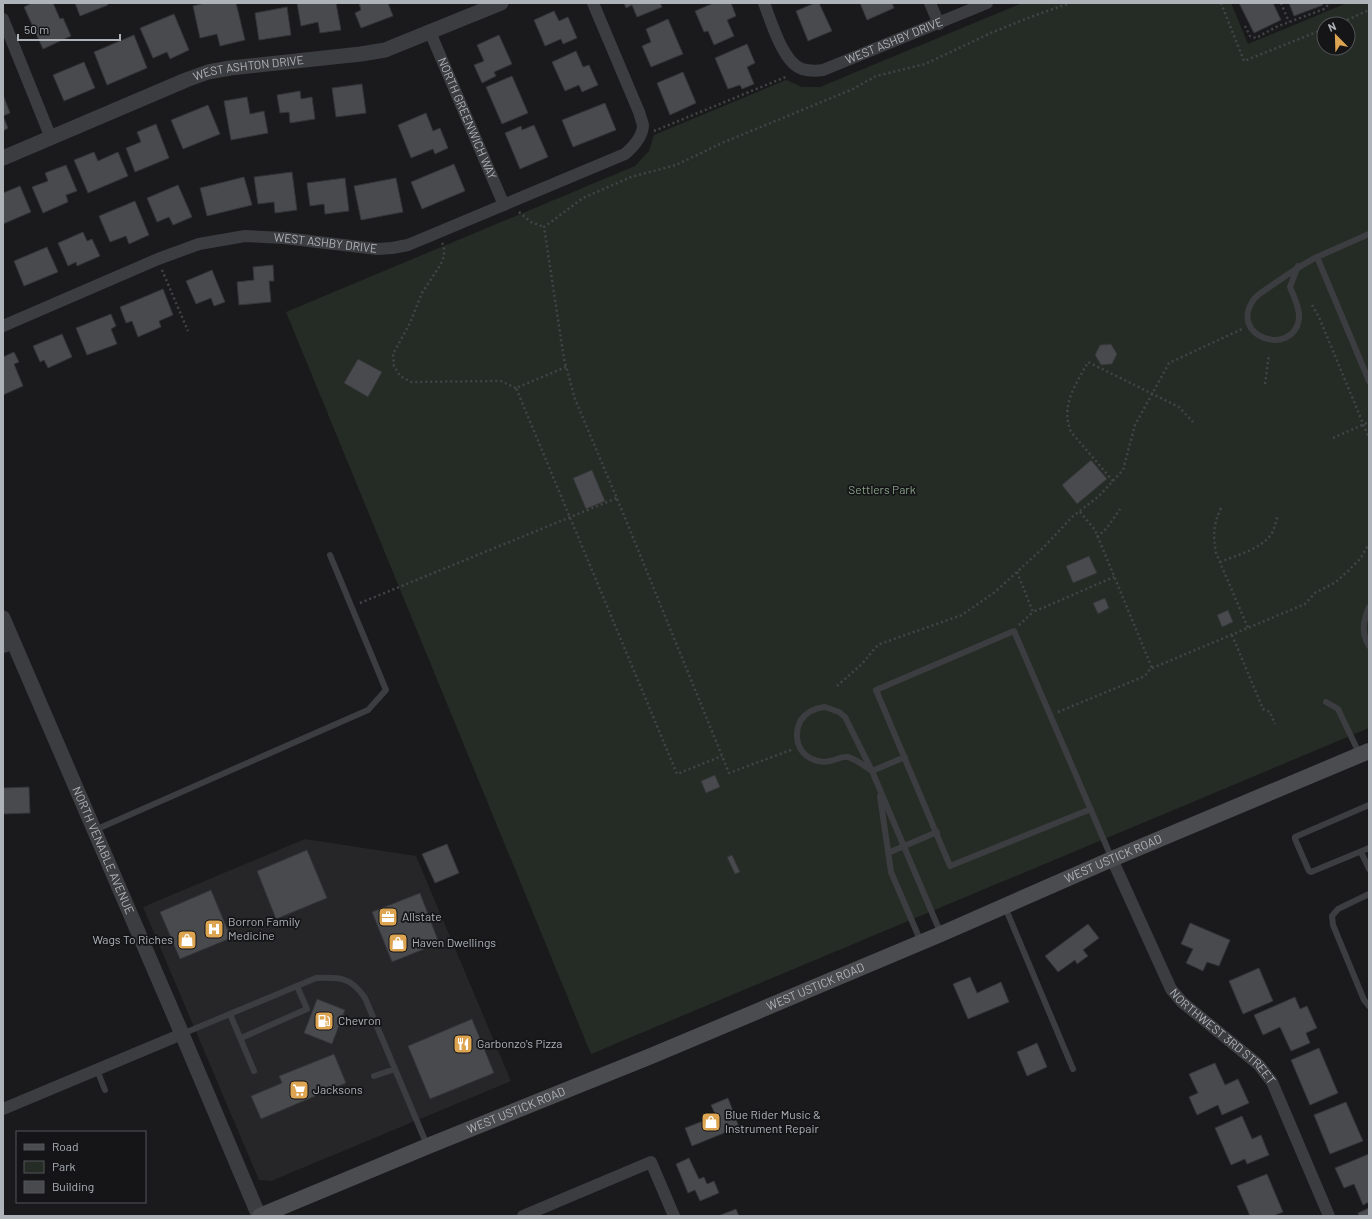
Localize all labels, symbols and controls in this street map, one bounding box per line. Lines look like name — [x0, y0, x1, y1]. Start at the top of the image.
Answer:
street label: WEST ASHBY DRIVE — [843, 14, 945, 66]
scale bar — [18, 16, 120, 42]
north arrow — [1316, 16, 1356, 56]
text: N — [1326, 19, 1338, 34]
text: 50 m — [24, 22, 49, 36]
street label: WEST ASHTON DRIVE — [191, 52, 304, 83]
street label: NORTH GREENWICH WAY — [436, 55, 500, 181]
street label: WEST ASHBY DRIVE — [273, 229, 378, 255]
park label: Settlers Park — [848, 482, 916, 496]
street label: NORTH VENABLE AVENUE — [70, 784, 138, 916]
street label: WEST USTICK ROAD — [1062, 831, 1164, 885]
office icon: Allstate — [377, 906, 399, 928]
place label: Allstate — [402, 909, 442, 923]
place label: Borron Family Medicine — [228, 914, 300, 942]
hospital icon: Borron Family Medicine — [203, 918, 225, 940]
shop icon: Wags To Riches — [176, 929, 198, 951]
place label: Wags To Riches — [92, 932, 173, 946]
shop icon: Haven Dwellings — [387, 932, 409, 954]
place label: Haven Dwellings — [412, 935, 496, 949]
street label: WEST USTICK ROAD — [764, 959, 866, 1013]
street label: NORTHWEST 3RD STREET — [1168, 985, 1279, 1086]
fuel station icon: Chevron — [313, 1010, 335, 1032]
place label: Chevron — [338, 1013, 381, 1027]
restaurant icon: Garbonzo's Pizza — [452, 1033, 474, 1055]
place label: Garbonzo's Pizza — [477, 1036, 562, 1050]
supermarket icon: Jacksons — [288, 1079, 310, 1101]
place label: Jacksons — [313, 1082, 363, 1096]
street label: WEST USTICK ROAD — [465, 1083, 567, 1136]
place label: Blue Rider Music & Instrument Repair — [725, 1107, 821, 1135]
shop icon: Blue Rider Music & Instrument Repair — [700, 1111, 722, 1133]
legend — [16, 1131, 146, 1203]
text: Road — [52, 1139, 79, 1153]
text: Park — [52, 1159, 76, 1173]
text: Building — [52, 1179, 94, 1193]

